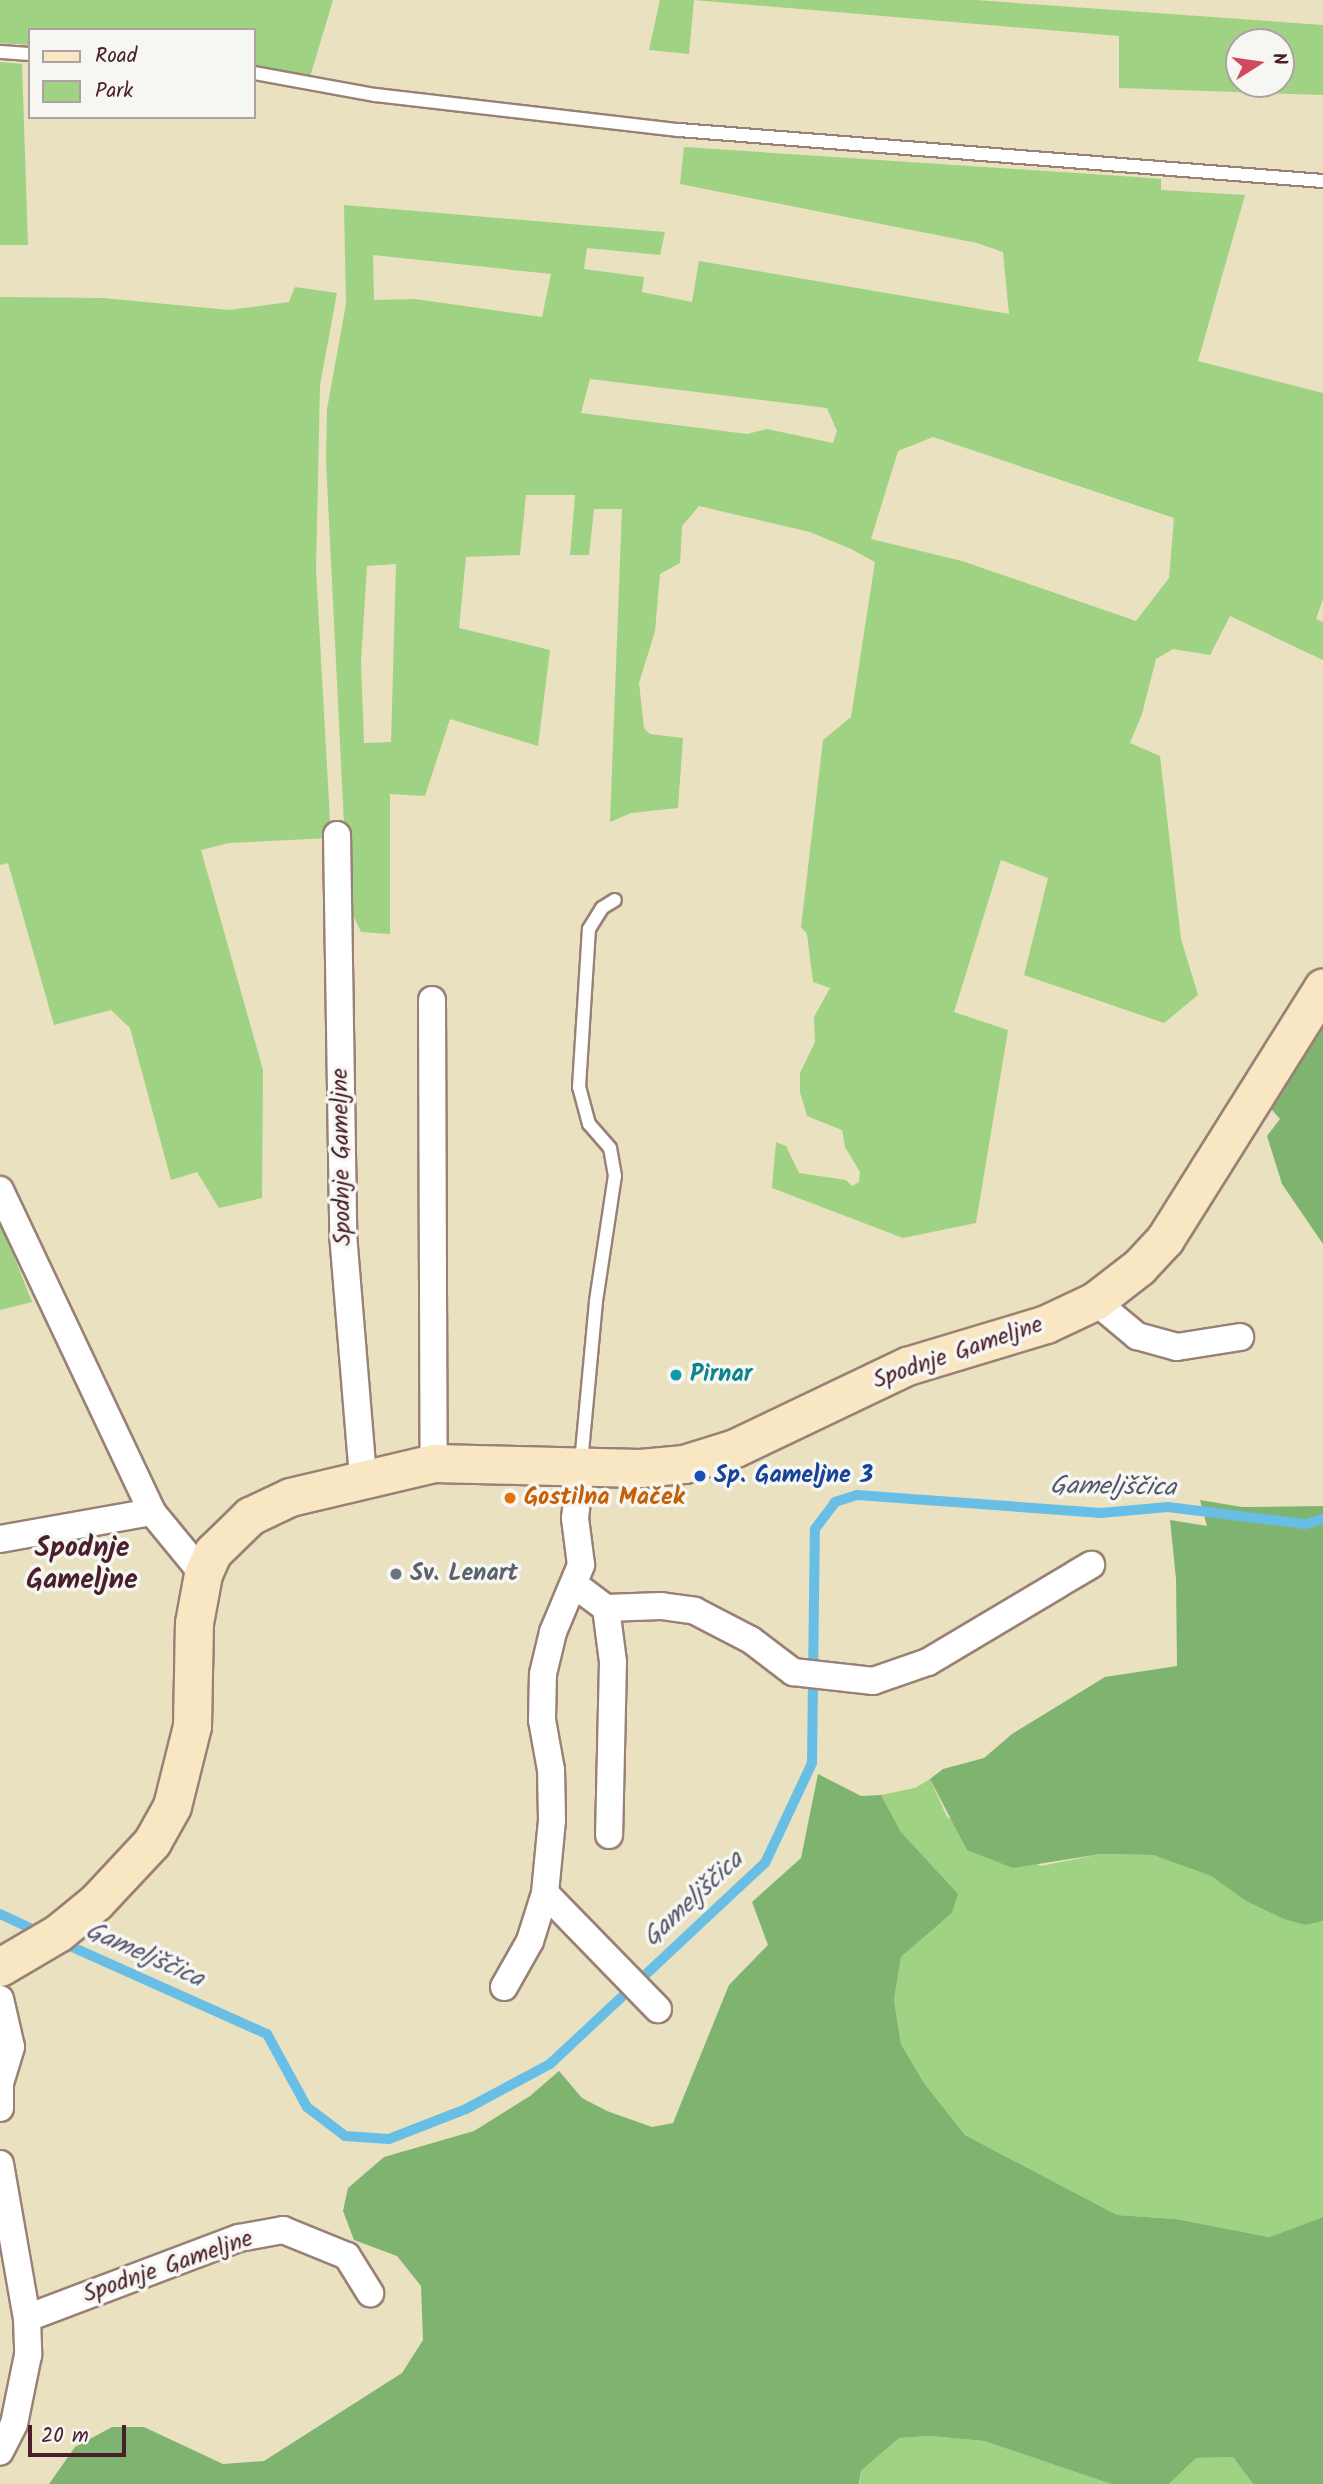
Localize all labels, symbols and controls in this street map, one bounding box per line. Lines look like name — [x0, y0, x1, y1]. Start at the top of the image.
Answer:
legend — [28, 28, 256, 119]
north arrow — [1225, 28, 1295, 98]
text: Road — [95, 40, 137, 73]
text: N — [1263, 50, 1295, 68]
text: Park — [95, 75, 133, 108]
street label: Spodnje Gameljne — [326, 1068, 358, 1246]
street label: Spodnje Gameljne — [869, 1310, 1047, 1396]
place label: Pirnar — [690, 1361, 752, 1389]
marker: Pirnar — [668, 1367, 684, 1383]
place label: Sp. Gameljne 3 — [714, 1462, 873, 1490]
marker: Sp. Gameljne 3 — [692, 1468, 708, 1484]
water label: Gameljščica — [1050, 1471, 1176, 1505]
place label: Gostilna Maček — [524, 1484, 684, 1512]
marker: Gostilna Maček — [502, 1490, 518, 1506]
district label: Spodnje Gameljne — [26, 1532, 138, 1598]
place label: Sv. Lenart — [410, 1560, 518, 1588]
marker: Sv. Lenart — [388, 1566, 404, 1582]
water label: Gameljščica — [637, 1846, 751, 1954]
water label: Gameljščica — [80, 1916, 208, 1996]
street label: Spodnje Gameljne — [79, 2224, 257, 2310]
scale bar — [32, 2410, 130, 2454]
text: 20 m — [41, 2420, 89, 2453]

